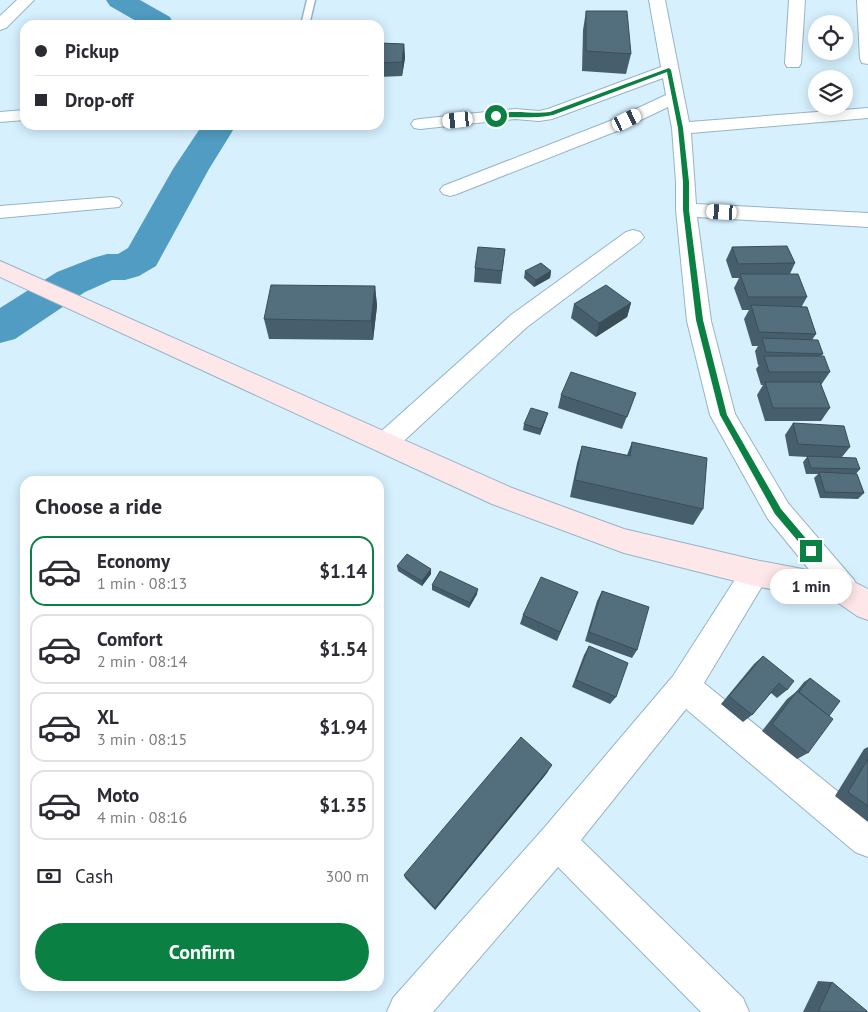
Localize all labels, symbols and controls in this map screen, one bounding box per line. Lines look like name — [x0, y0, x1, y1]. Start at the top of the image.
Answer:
map controls — [808, 15, 853, 115]
button: locate — [808, 15, 853, 60]
text: Pickup — [65, 39, 119, 63]
button: layers — [808, 70, 853, 115]
text: Drop-off — [65, 88, 133, 112]
route start — [485, 105, 507, 127]
car — [610, 107, 643, 133]
car — [442, 111, 473, 129]
car — [706, 204, 737, 220]
text: Choose a ride — [35, 492, 162, 520]
route end — [800, 540, 822, 562]
icon: car — [37, 549, 82, 594]
text: Economy — [97, 549, 170, 573]
text: $1.14 — [319, 559, 367, 583]
callout: 1 min — [770, 568, 852, 604]
text: 1 min · 08:13 — [97, 573, 187, 593]
text: 1 min — [791, 576, 831, 596]
icon: car — [37, 627, 82, 672]
text: Comfort — [97, 627, 163, 651]
text: $1.54 — [319, 637, 367, 661]
text: 2 min · 08:14 — [97, 651, 187, 671]
icon: car — [37, 705, 82, 750]
text: XL — [97, 705, 119, 729]
text: $1.94 — [319, 715, 367, 739]
text: 3 min · 08:15 — [97, 729, 187, 749]
icon: car — [37, 783, 82, 828]
text: Moto — [97, 783, 139, 807]
text: $1.35 — [319, 793, 367, 817]
text: 4 min · 08:16 — [97, 807, 187, 827]
icon: cash — [35, 862, 63, 890]
text: Cash — [75, 864, 113, 888]
text: 300 m — [326, 866, 369, 886]
button: Confirm — [35, 923, 369, 981]

